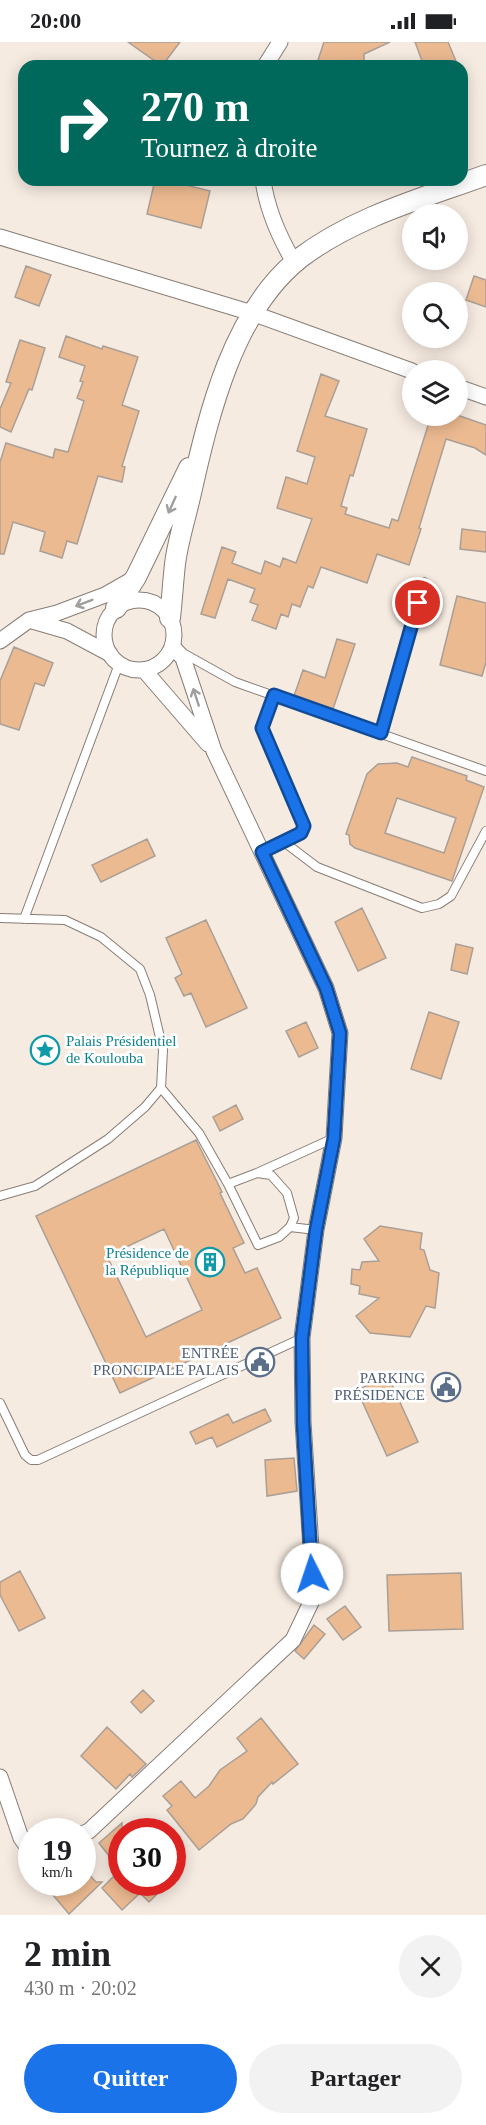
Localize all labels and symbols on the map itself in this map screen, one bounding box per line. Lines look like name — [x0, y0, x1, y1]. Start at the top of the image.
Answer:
one-way arrow — [165, 496, 176, 514]
pin — [392, 577, 443, 628]
one-way arrow — [75, 598, 94, 609]
one-way arrow — [190, 688, 201, 707]
place label: Palais Présidentiel de Koulouba — [66, 1033, 176, 1066]
place icon: Palais Présidentiel de Koulouba — [29, 1034, 61, 1066]
place label: Présidence de la République — [105, 1245, 189, 1278]
building icon: Présidence de la République — [194, 1246, 226, 1278]
place label: ENTRÉE PRONCIPALE PALAIS — [93, 1345, 239, 1378]
public building icon: ENTRÉE PRONCIPALE PALAIS — [244, 1346, 276, 1378]
place label: PARKING PRÉSIDENCE — [334, 1370, 425, 1403]
public building icon: PARKING PRÉSIDENCE — [430, 1371, 462, 1403]
position arrow — [280, 1542, 344, 1606]
speed limit sign: 30 — [108, 1818, 186, 1896]

